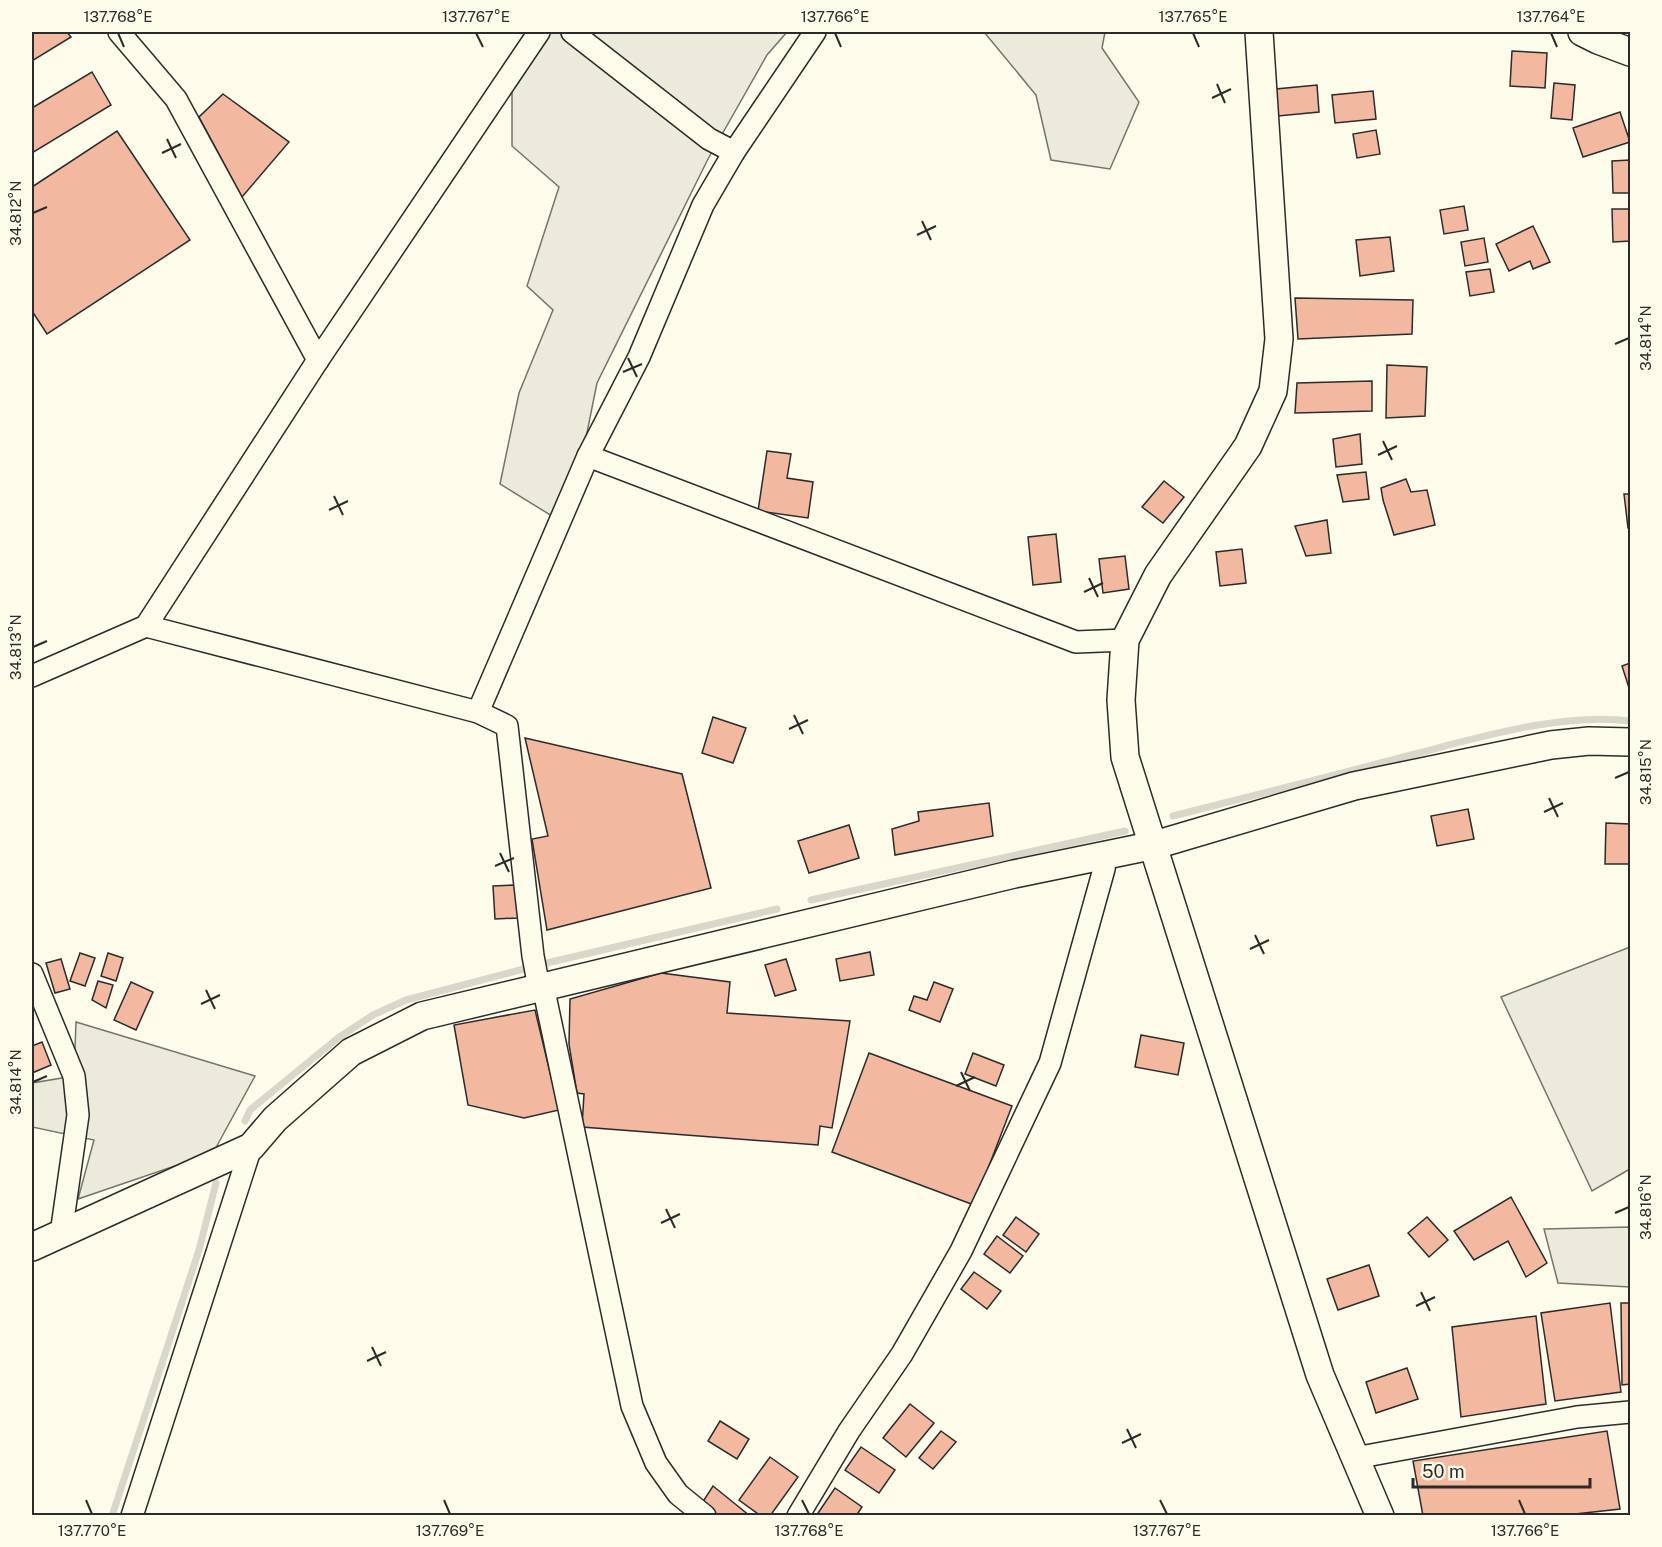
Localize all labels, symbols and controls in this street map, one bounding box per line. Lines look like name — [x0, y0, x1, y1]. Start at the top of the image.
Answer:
text: 137.768°E — [83, 8, 153, 25]
text: 137.767°E — [442, 8, 510, 25]
text: 137.766°E — [801, 8, 869, 25]
text: 137.765°E — [1159, 8, 1228, 25]
text: 137.764°E — [1517, 8, 1585, 25]
text: 34.812°N — [7, 180, 24, 246]
text: 34.814°N — [1637, 305, 1654, 371]
text: 34.813°N — [7, 614, 24, 680]
text: 34.815°N — [1637, 739, 1654, 805]
text: 34.814°N — [7, 1049, 24, 1115]
text: 34.816°N — [1637, 1174, 1654, 1240]
scale bar — [1413, 1451, 1590, 1489]
text: 50 m — [1422, 1461, 1465, 1482]
text: 137.770°E — [58, 1522, 126, 1539]
text: 137.769°E — [416, 1522, 484, 1539]
text: 137.768°E — [774, 1522, 844, 1539]
text: 137.767°E — [1133, 1522, 1201, 1539]
text: 137.766°E — [1491, 1522, 1559, 1539]

